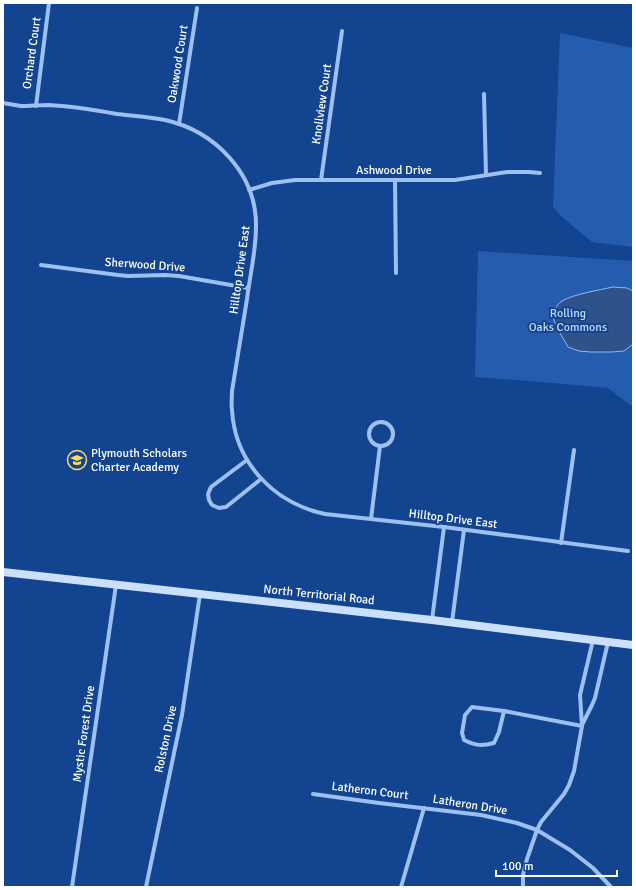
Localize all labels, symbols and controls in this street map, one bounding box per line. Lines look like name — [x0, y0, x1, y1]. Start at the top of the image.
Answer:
street label: Orchard Court — [20, 16, 44, 90]
street label: Oakwood Court — [164, 24, 192, 104]
street label: Knollview Court — [309, 63, 335, 145]
street label: Ashwood Drive — [356, 163, 432, 178]
street label: Hilltop Drive East — [226, 225, 254, 315]
street label: Sherwood Drive — [104, 255, 186, 275]
park label: Rolling Oaks Commons — [529, 306, 607, 335]
place label: Plymouth Scholars Charter Academy — [91, 446, 187, 475]
school or university icon: Plymouth Scholars Charter Academy — [66, 449, 88, 471]
street label: Hilltop Drive East — [408, 506, 498, 532]
street label: North Territorial Road — [263, 582, 375, 608]
street label: Mystic Forest Drive — [70, 685, 98, 783]
street label: Rolston Drive — [152, 704, 180, 774]
street label: Latheron Court — [331, 779, 409, 803]
street label: Latheron Drive — [432, 792, 508, 818]
scale bar — [496, 852, 617, 878]
text: 100 m — [502, 859, 534, 874]

